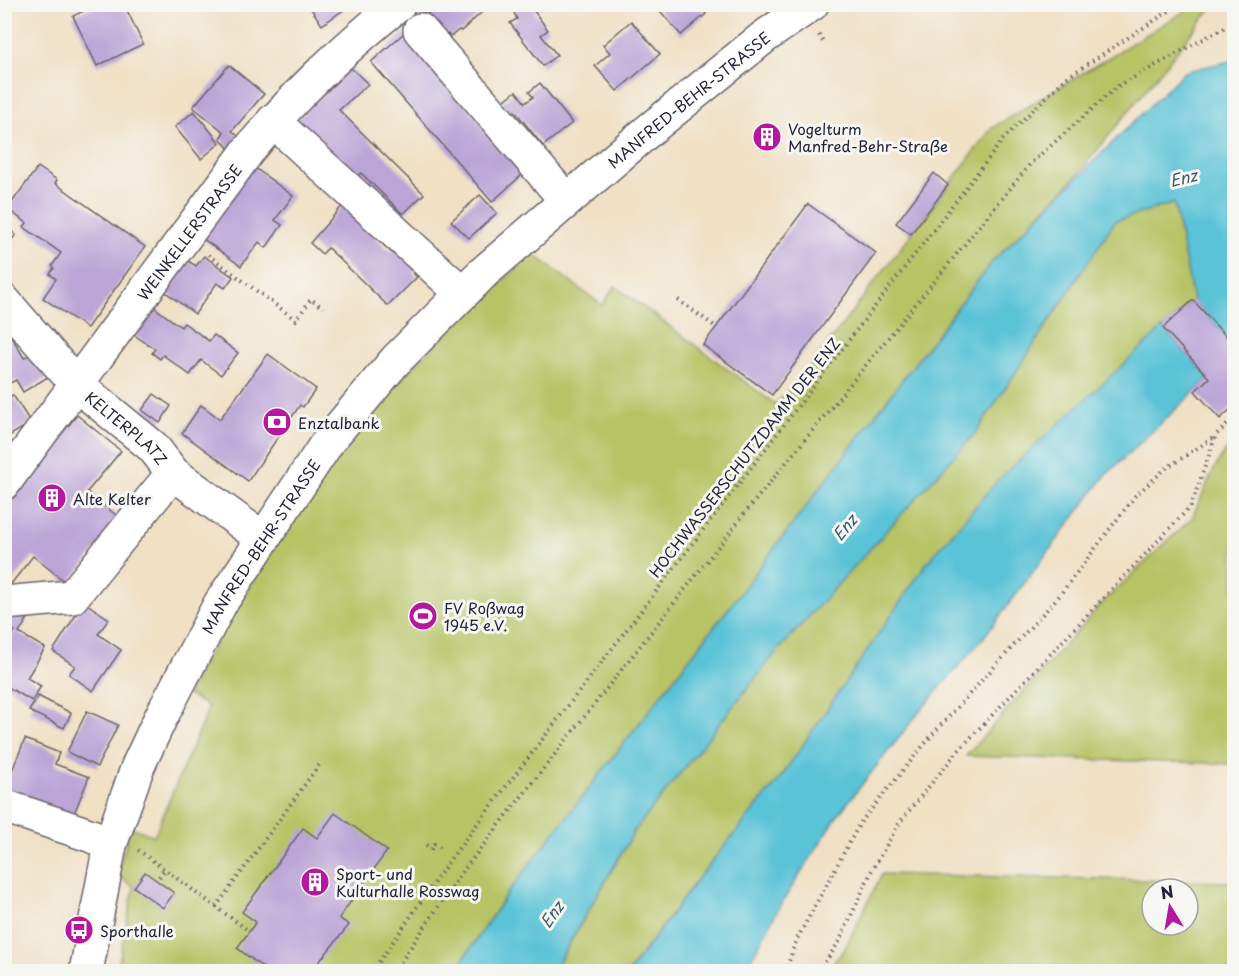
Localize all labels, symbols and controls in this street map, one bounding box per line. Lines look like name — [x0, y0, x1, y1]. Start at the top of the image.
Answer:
street label: MANFRED-BEHR-STRASSE — [602, 25, 775, 173]
place label: Vogelturm Manfred-Behr-Straße — [788, 117, 948, 157]
building icon: Vogelturm Manfred-Behr-Straße — [751, 121, 783, 153]
street label: WEINKELLERSTRASSE — [131, 159, 247, 305]
water label: Enz — [1167, 162, 1201, 192]
street label: HOCHWASSERSCHUTZDAMM DER ENZ — [643, 332, 845, 582]
street label: KELTERPLATZ — [81, 385, 174, 469]
bank icon: Enztalbank — [261, 406, 293, 438]
place label: Enztalbank — [298, 411, 380, 434]
street label: MANFRED-BEHR-STRASSE — [195, 454, 325, 638]
building icon: Alte Kelter — [36, 482, 68, 514]
place label: Alte Kelter — [73, 487, 151, 510]
water label: Enz — [826, 507, 864, 545]
place label: FV Roßwag 1945 e.V. — [444, 596, 525, 636]
sports icon: FV Roßwag 1945 e.V. — [407, 600, 439, 632]
place label: Sport- und Kulturhalle Rosswag — [336, 862, 480, 902]
building icon: Sport- und Kulturhalle Rosswag — [299, 866, 331, 898]
north arrow — [1140, 877, 1200, 937]
text: N — [1158, 878, 1175, 904]
water label: Enz — [533, 894, 570, 932]
bus stop icon: Sporthalle — [63, 914, 95, 946]
place label: Sporthalle — [100, 919, 174, 942]

